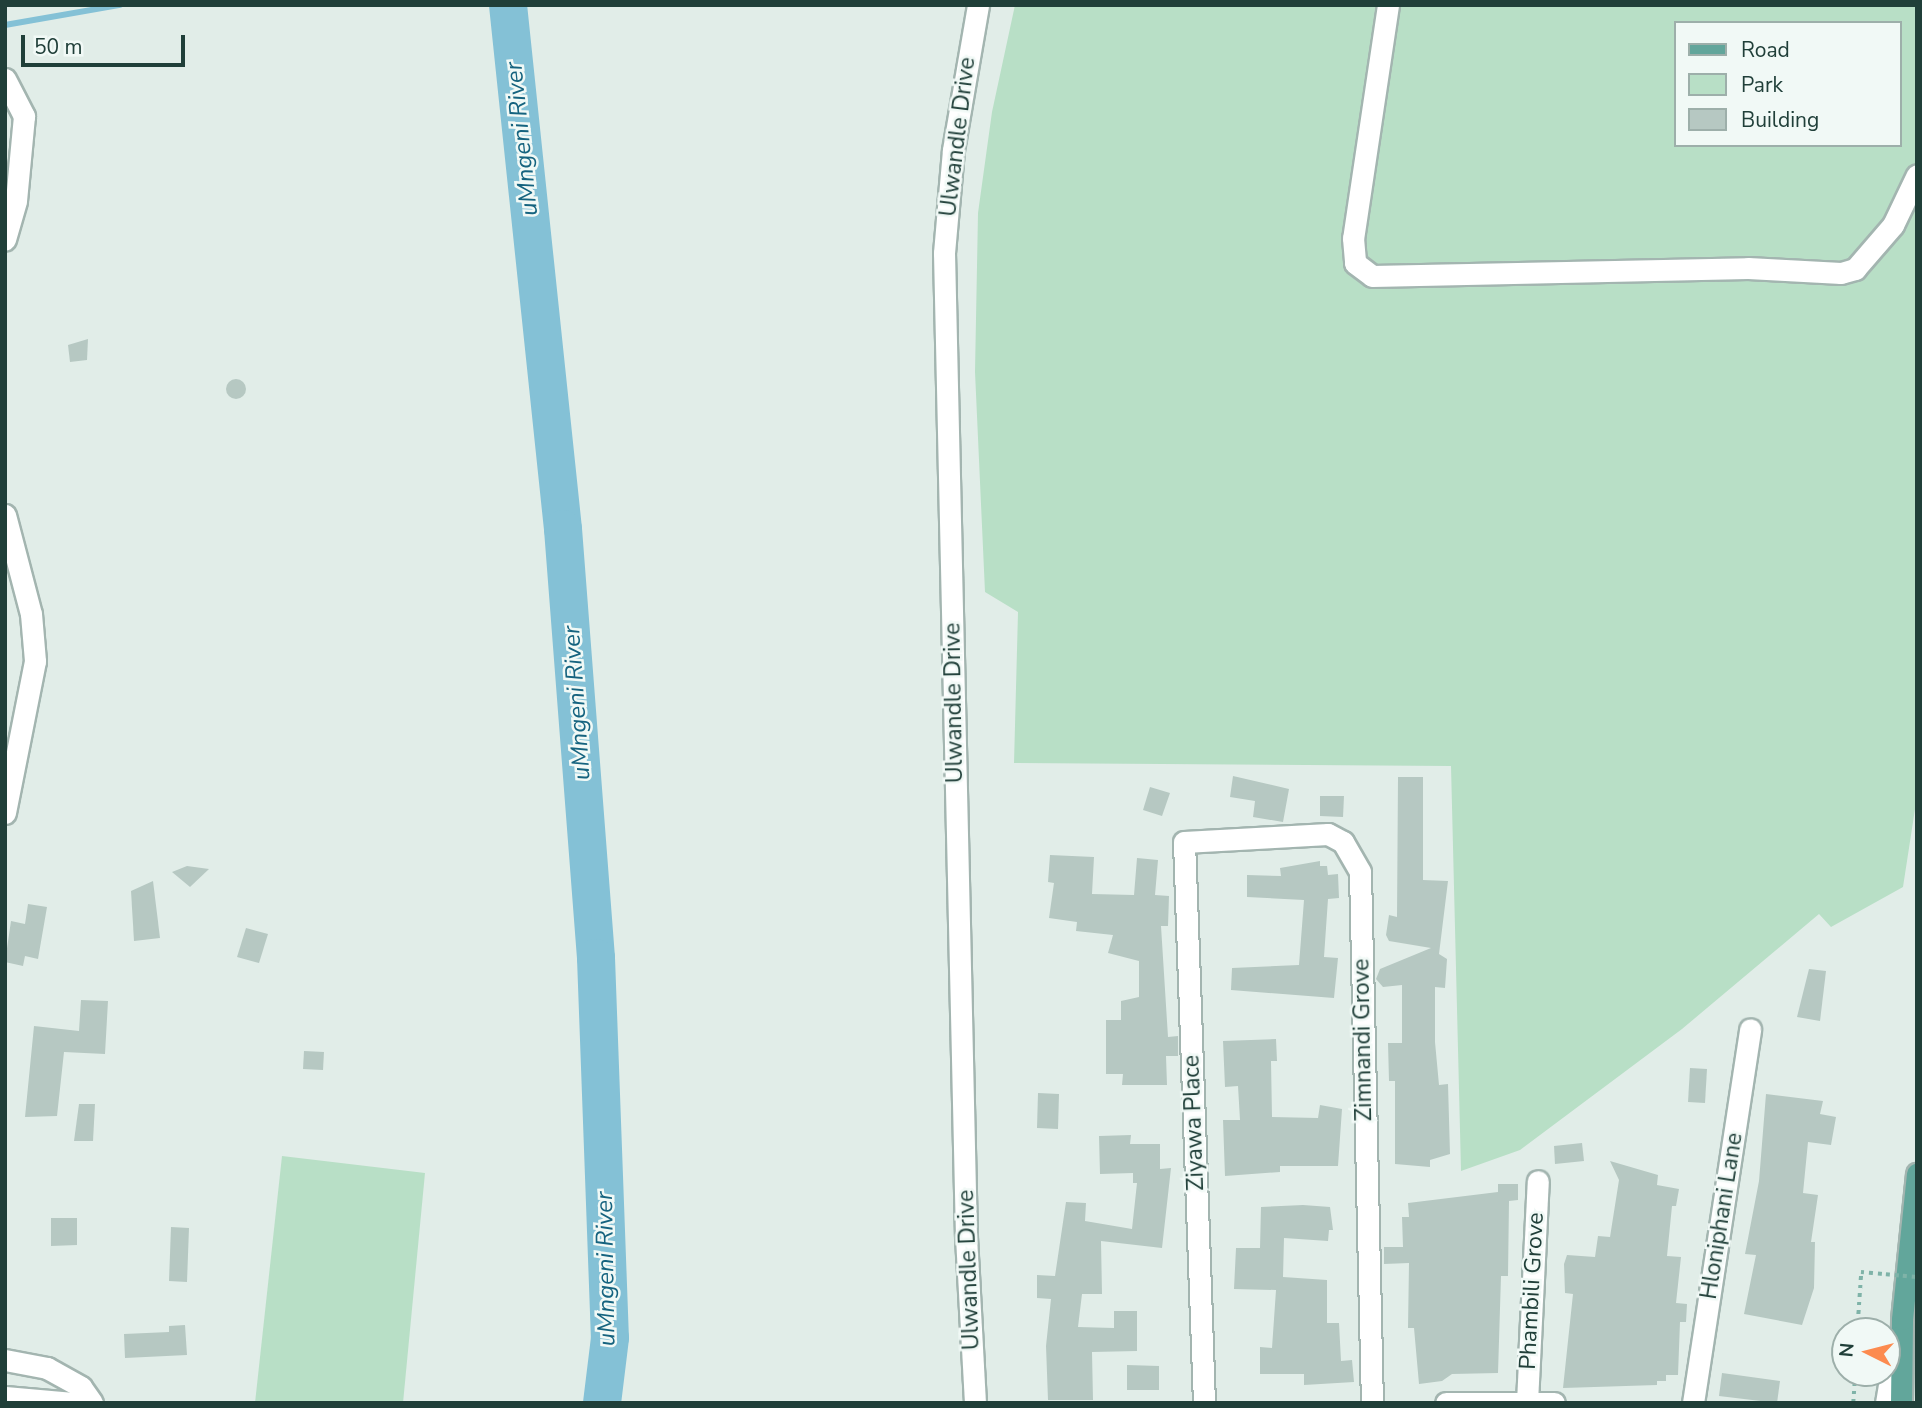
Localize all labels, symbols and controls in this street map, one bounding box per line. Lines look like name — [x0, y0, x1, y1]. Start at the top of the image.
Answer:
scale bar — [24, 21, 189, 65]
legend — [1674, 21, 1901, 147]
text: 50 m — [34, 33, 83, 61]
text: Road — [1741, 36, 1790, 64]
street label: Ulwandle Drive — [935, 56, 981, 218]
water label: uMngeni River — [500, 60, 544, 218]
text: Park — [1741, 71, 1783, 99]
text: Building — [1741, 106, 1819, 134]
street label: Ulwandle Drive — [939, 623, 969, 783]
water label: uMngeni River — [557, 625, 597, 781]
street label: Zimnandi Grove — [1348, 958, 1378, 1122]
street label: Ziyawa Place — [1178, 1055, 1210, 1191]
street label: Hloniphani Lane — [1695, 1131, 1749, 1301]
street label: Ulwandle Drive — [952, 1189, 986, 1351]
water label: uMngeni River — [590, 1191, 622, 1347]
street label: Phambili Grove — [1514, 1212, 1550, 1370]
north arrow — [1831, 1317, 1901, 1387]
text: N — [1833, 1342, 1861, 1358]

